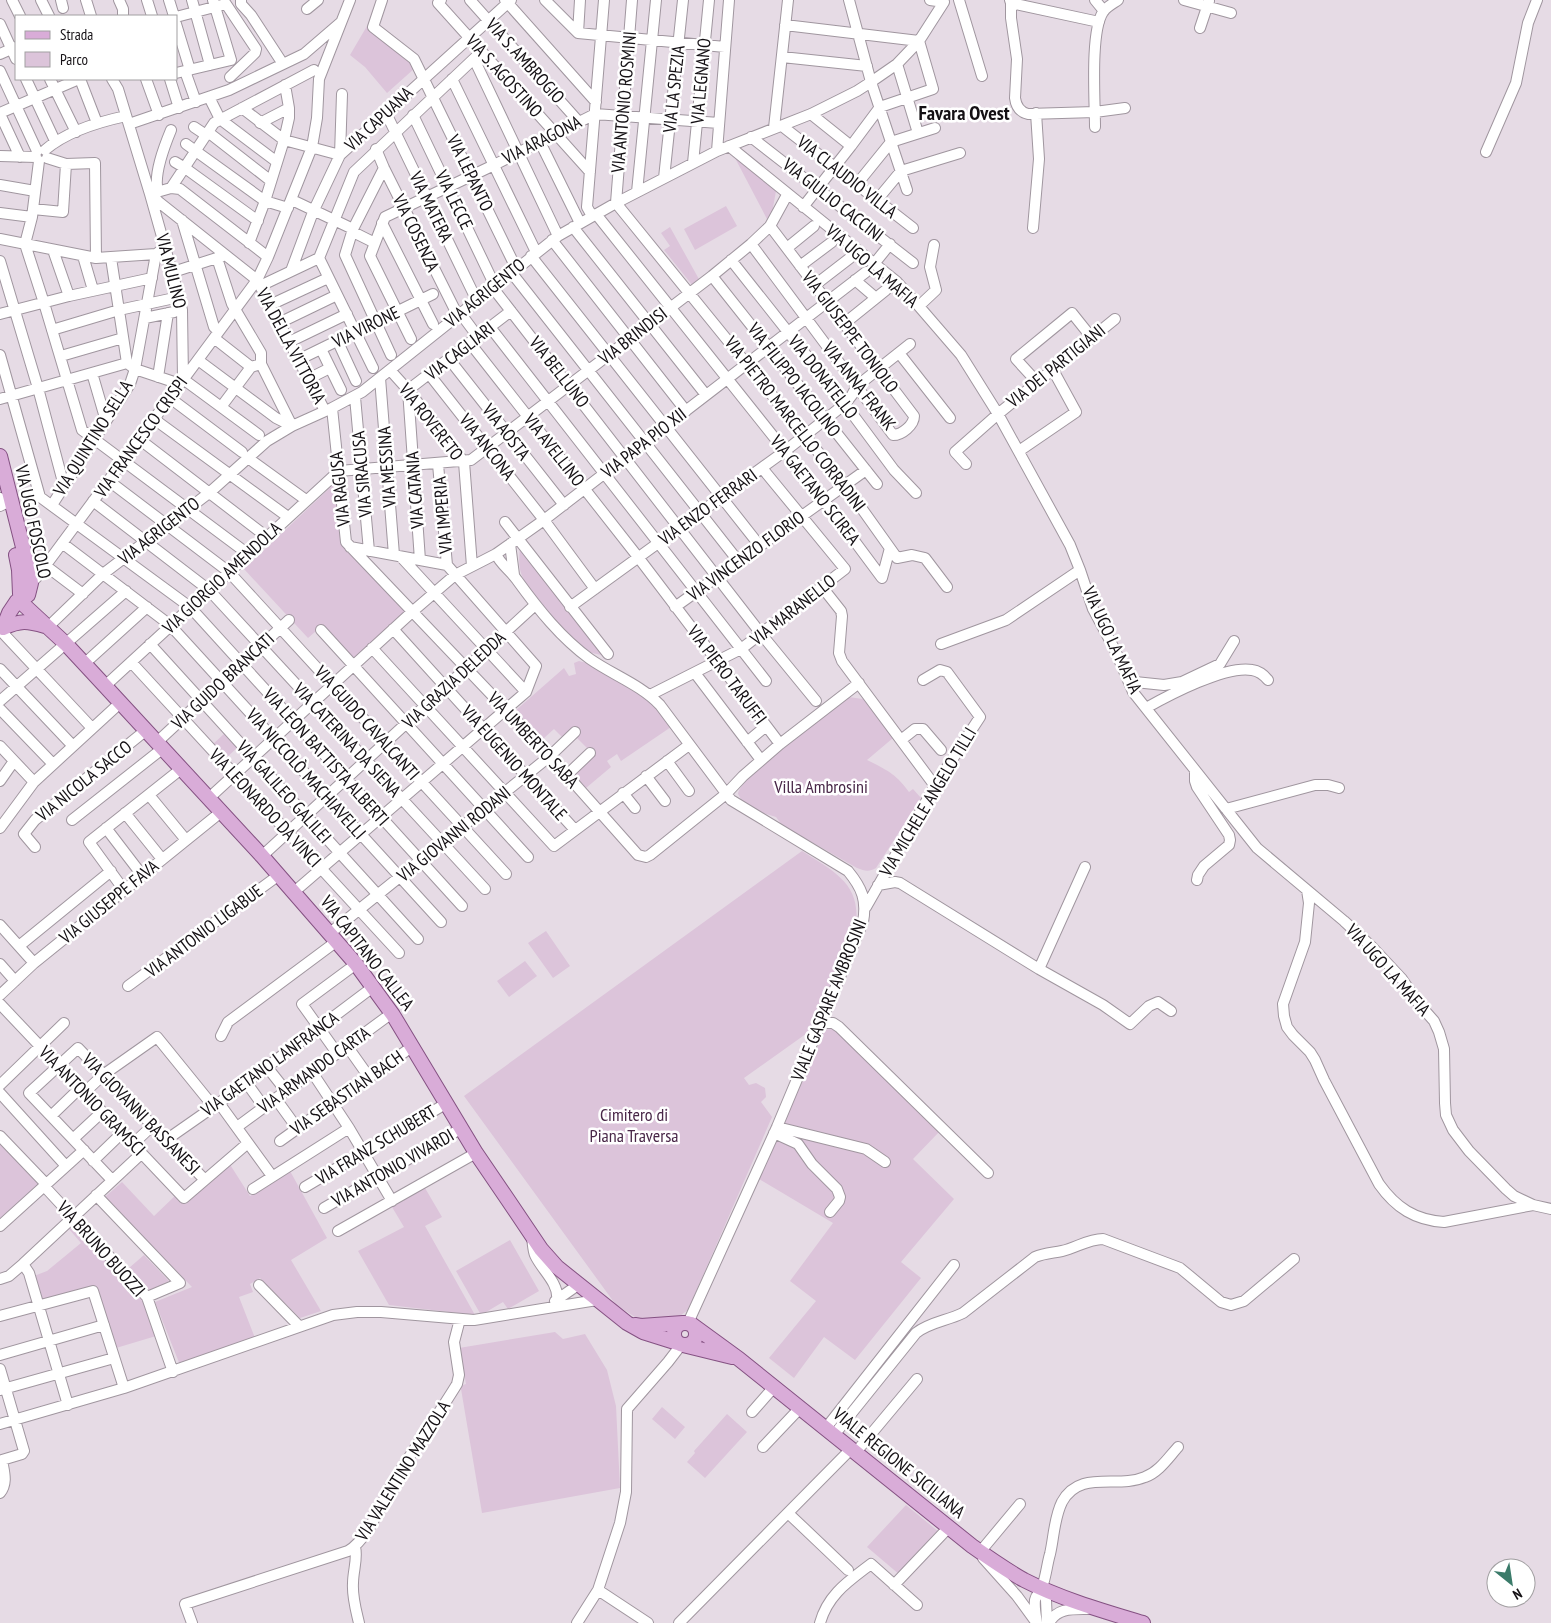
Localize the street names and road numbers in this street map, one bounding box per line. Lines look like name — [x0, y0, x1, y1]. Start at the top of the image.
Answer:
street label: VIA S. AMBROGIO — [480, 13, 570, 108]
street label: VIA S. AGOSTINO — [460, 29, 548, 122]
street label: VIA ANTONIO ROSMINI — [606, 30, 641, 175]
street label: VIA LEGNANO — [685, 37, 716, 126]
street label: VIA LA SPEZIA — [657, 44, 690, 135]
street label: VIA CAPUANA — [339, 81, 418, 157]
street label: VIA ARAGONA — [498, 110, 586, 170]
street label: VIA LEPANTO — [442, 130, 499, 215]
street label: VIA CLAUDIO VILLA — [792, 130, 902, 223]
street label: VIA GIULIO CACCINI — [777, 152, 889, 246]
street label: VIA LECCE — [430, 165, 479, 233]
street label: VIA MATERA — [404, 167, 459, 246]
street label: VIA COSENZA — [387, 189, 445, 276]
street label: VIA UGO LA MAFIA — [820, 218, 924, 313]
street label: VIA MULINO — [151, 230, 192, 311]
street label: VIA AGRIGENTO — [439, 253, 530, 333]
street label: VIA GIUSEPPE TONIOLO — [796, 265, 904, 397]
street label: VIA DELLA VITTORIA — [251, 283, 332, 408]
street label: VIA VIRONE — [328, 300, 403, 353]
street label: VIA BRINDISI — [593, 302, 672, 370]
street label: VIA CAGLIARI — [419, 316, 499, 386]
street label: VIA FILIPPO IACOLINO — [742, 317, 846, 441]
street label: VIA DEI PARTIGIANI — [1001, 319, 1110, 413]
street label: VIA DONATELLO — [783, 329, 863, 423]
street label: VIA BELLUNO — [524, 331, 594, 412]
street label: VIA PIETRO MARCELLO CORRADINI — [719, 331, 871, 516]
street label: VIA ANNA FRANK — [817, 336, 901, 435]
street label: VIA FRANCESCO CRISPI — [88, 372, 192, 503]
street label: VIA QUINTINO SELLA — [47, 375, 138, 501]
street label: VIA ROVERETO — [394, 378, 469, 465]
street label: VIA AOSTA — [477, 398, 536, 465]
street label: VIA PAPA PIO XII — [596, 402, 691, 484]
street label: VIA ANCONA — [454, 408, 521, 485]
street label: VIA AVELLINO — [518, 408, 590, 491]
street label: VIA MESSINA — [372, 425, 401, 509]
street label: VIA GAETANO SCIREA — [765, 429, 866, 550]
street label: VIA SIRACUSA — [346, 430, 377, 519]
street label: VIA RAGUSA — [324, 450, 355, 529]
street label: VIA CATANIA — [400, 450, 429, 531]
street label: VIA UGO FOSCOLO — [10, 462, 57, 581]
street label: VIA ENZO FERRARI — [653, 463, 762, 551]
street label: VIA IMPERIA — [428, 475, 457, 555]
street label: VIA AGRIGENTO — [113, 492, 204, 570]
street label: VIA VINCENZO FLORIO — [682, 505, 809, 606]
street label: VIA GIORGIO AMENDOLA — [157, 516, 286, 639]
street label: VIA MARANELLO — [745, 569, 840, 651]
street label: VIA UGO LA MAFIA — [1077, 582, 1148, 697]
street label: VIA PIERO TARUFFI — [682, 620, 772, 729]
street label: VIA GRAZIA DELEDDA — [396, 626, 510, 734]
street label: VIA GUIDO BRANCATI — [166, 627, 279, 735]
street label: VIA GUIDO CAVALCANTI — [309, 660, 425, 785]
street label: VIA CATERINA DA SIENA — [288, 677, 407, 802]
street label: VIA LEON BATTISTA ALBERTI — [258, 682, 394, 830]
street label: VIA UMBERTO SABA — [482, 686, 584, 793]
street label: VIA EUGENIO MONTALE — [456, 699, 572, 825]
street label: VIA NICCOLÒ MACHIAVELLI — [241, 703, 371, 844]
street label: VIA MICHELE ANGELO TILLI — [873, 723, 981, 881]
street label: VIA NICOLA SACCO — [30, 735, 136, 827]
street label: VIA GALILEO GALILEI — [231, 735, 337, 848]
street label: VIA LEONARDO DA VINCI — [204, 743, 326, 872]
street label: VIA GIOVANNI RODANI — [391, 781, 515, 887]
street label: VIA GIUSEPPE FAVA — [54, 854, 163, 949]
street label: VIA ANTONIO LIGABUE — [140, 879, 267, 983]
street label: VIA CAPITANO CALLEA — [315, 890, 420, 1015]
street label: VIALE GASPARE AMBROSINI — [785, 915, 872, 1085]
street label: VIA UGO LA MAFIA — [1340, 918, 1436, 1021]
street label: VIA GAETANO LANFRANCA — [196, 1006, 343, 1122]
street label: VIA ARMANDO CARTA — [252, 1021, 375, 1119]
street label: VIA ANTONIO GRAMSCI — [33, 1040, 151, 1160]
street label: VIA SEBASTIAN BACH — [285, 1045, 408, 1141]
street label: VIA GIOVANNI BASSANESI — [77, 1047, 205, 1179]
street label: VIA FRANZ SCHUBERT — [311, 1100, 440, 1190]
street label: VIA ANTONIO VIVARDI — [327, 1123, 458, 1212]
street label: VIA BRUNO BUOZZI — [52, 1195, 150, 1301]
street label: VIA VALENTINO MAZZOLA — [350, 1396, 455, 1546]
street label: VIALE REGIONE SICILIANA — [828, 1402, 970, 1523]

